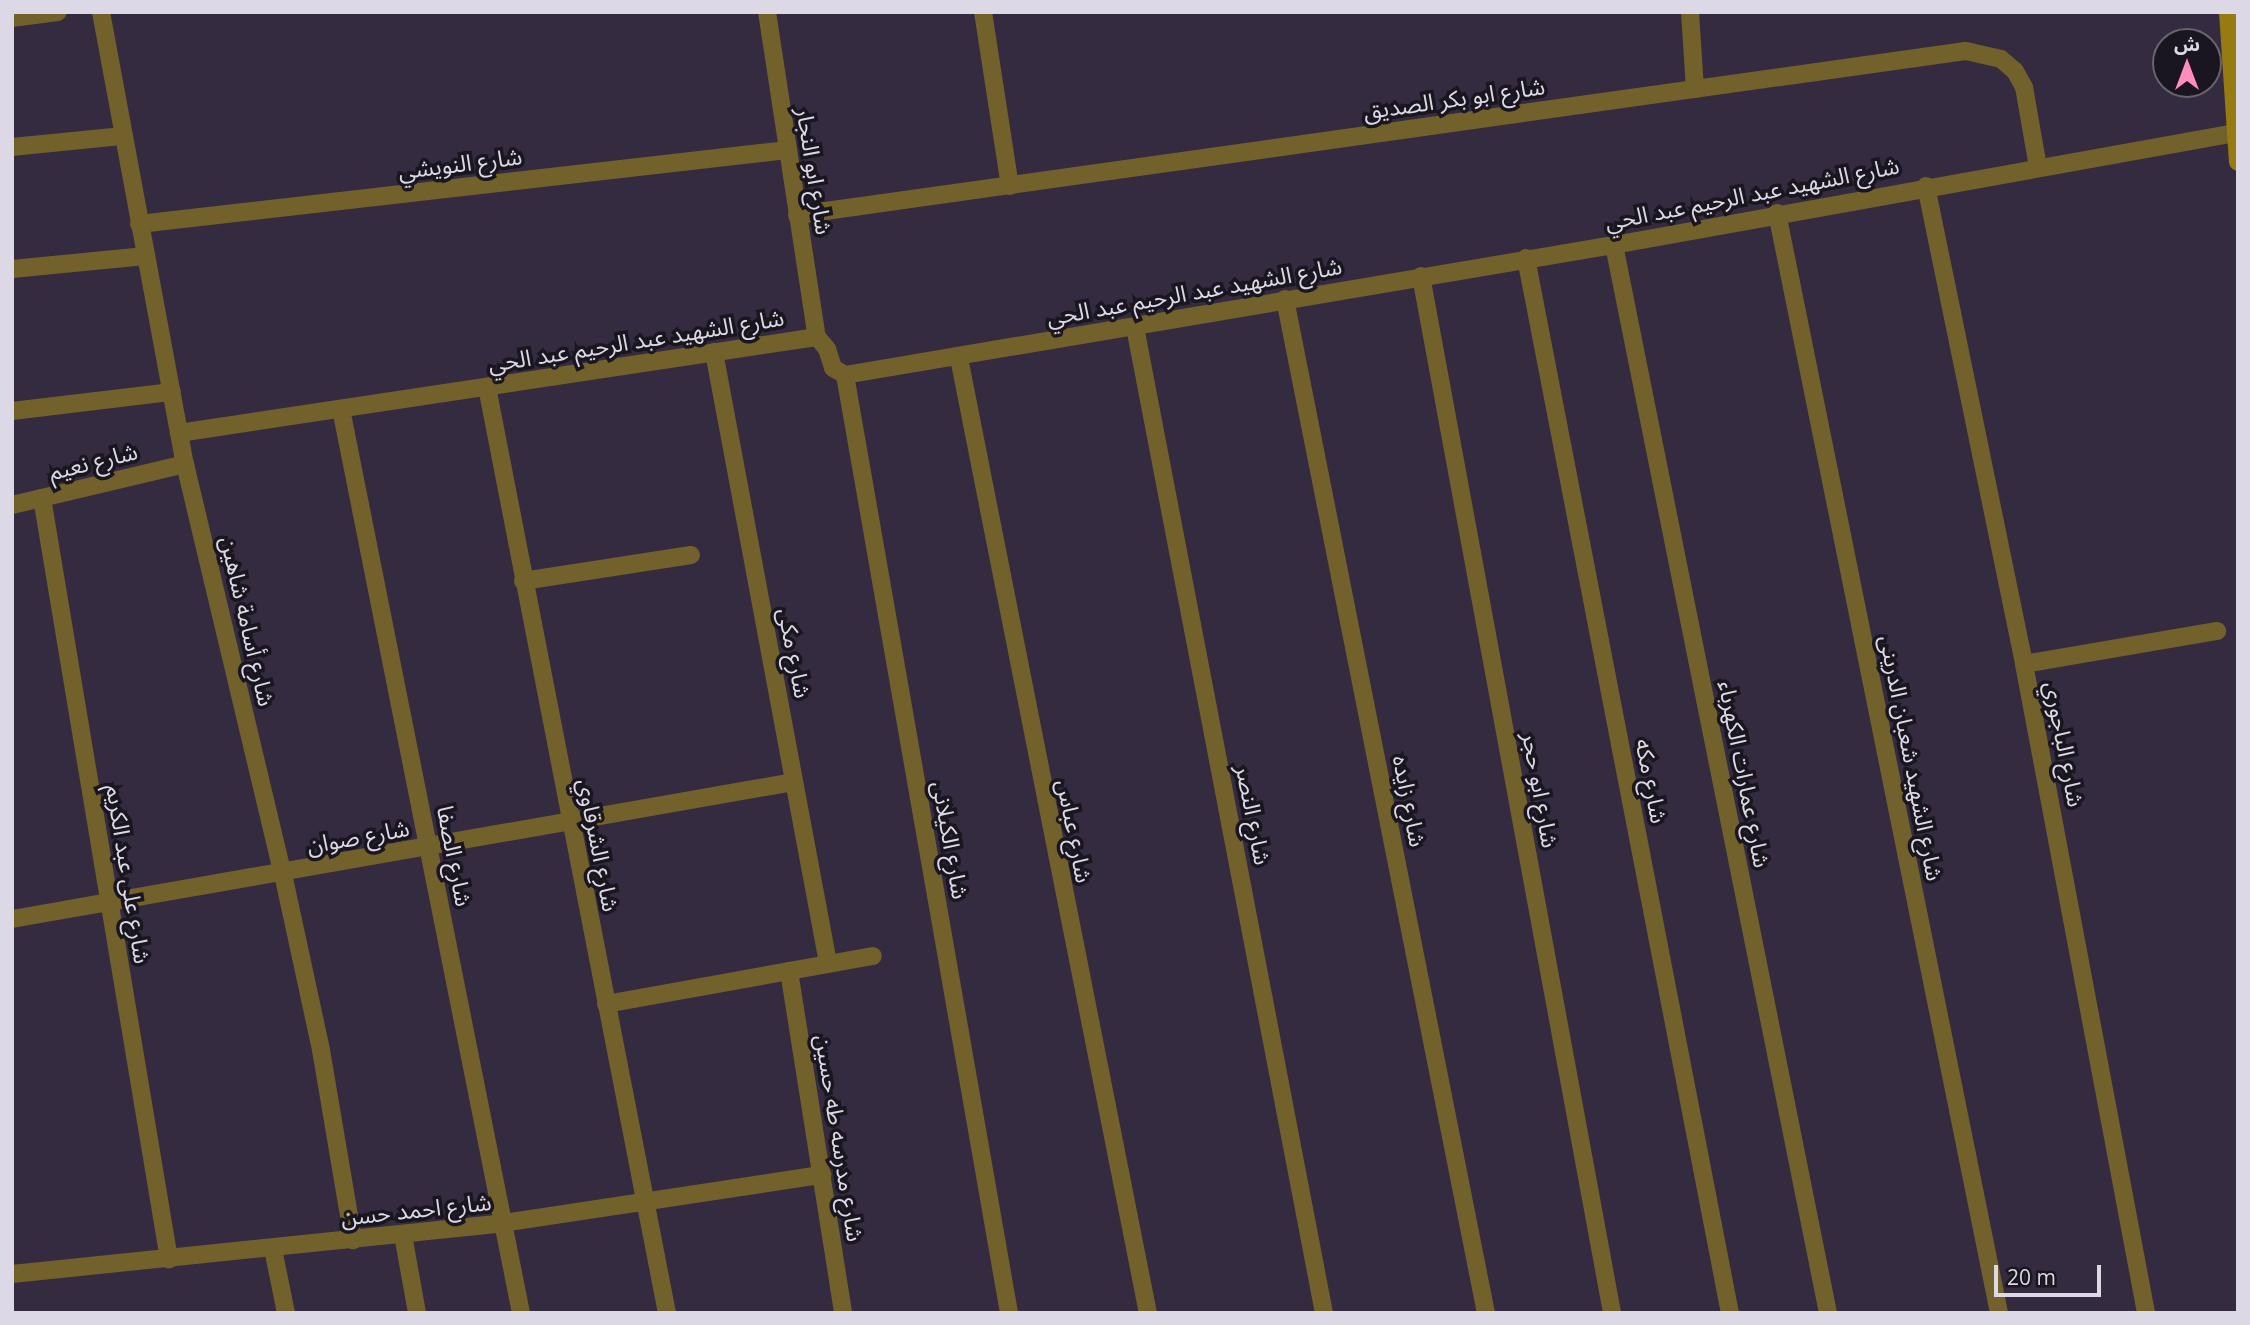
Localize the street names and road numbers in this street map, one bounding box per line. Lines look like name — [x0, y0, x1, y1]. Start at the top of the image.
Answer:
street label: شارع ابو بكر الصديق — [1361, 72, 1547, 124]
street label: شارع ابو النجار — [791, 105, 839, 237]
street label: شارع النويشي — [397, 142, 523, 184]
street label: شارع الشهيد عبد الرحيم عبد الحي — [1602, 151, 1902, 235]
street label: شارع الشهيد عبد الرحيم عبد الحي — [1044, 251, 1344, 331]
street label: شارع الشهيد عبد الرحيم عبد الحي — [486, 303, 786, 377]
street label: شارع نعيم — [46, 437, 140, 485]
street label: شارع أسامة شاهين — [215, 533, 281, 709]
street label: شارع مكى — [773, 605, 817, 701]
street label: شارع الشهيد شعبان الدرينى — [1875, 633, 1949, 883]
street label: شارع عمارات الكهرباء — [1713, 678, 1777, 870]
street label: شارع الباجوري — [2039, 679, 2091, 809]
street label: شارع ابو حجر — [1517, 730, 1565, 850]
street label: شارع مكه — [1630, 736, 1674, 826]
street label: شارع زايده — [1388, 753, 1432, 849]
street label: شارع النصر — [1231, 763, 1277, 867]
street label: شارع الشرقاوي — [573, 776, 625, 914]
street label: شارع عباس — [1051, 777, 1099, 885]
street label: شارع الكيلانى — [927, 779, 975, 901]
street label: شارع على عبد الكريم — [101, 782, 157, 966]
street label: شارع الصفا — [432, 803, 478, 909]
street label: شارع صوان — [305, 813, 411, 859]
street label: شارع مدرسه طه حسين — [810, 1033, 870, 1243]
street label: شارع احمد حسن — [339, 1187, 493, 1231]

